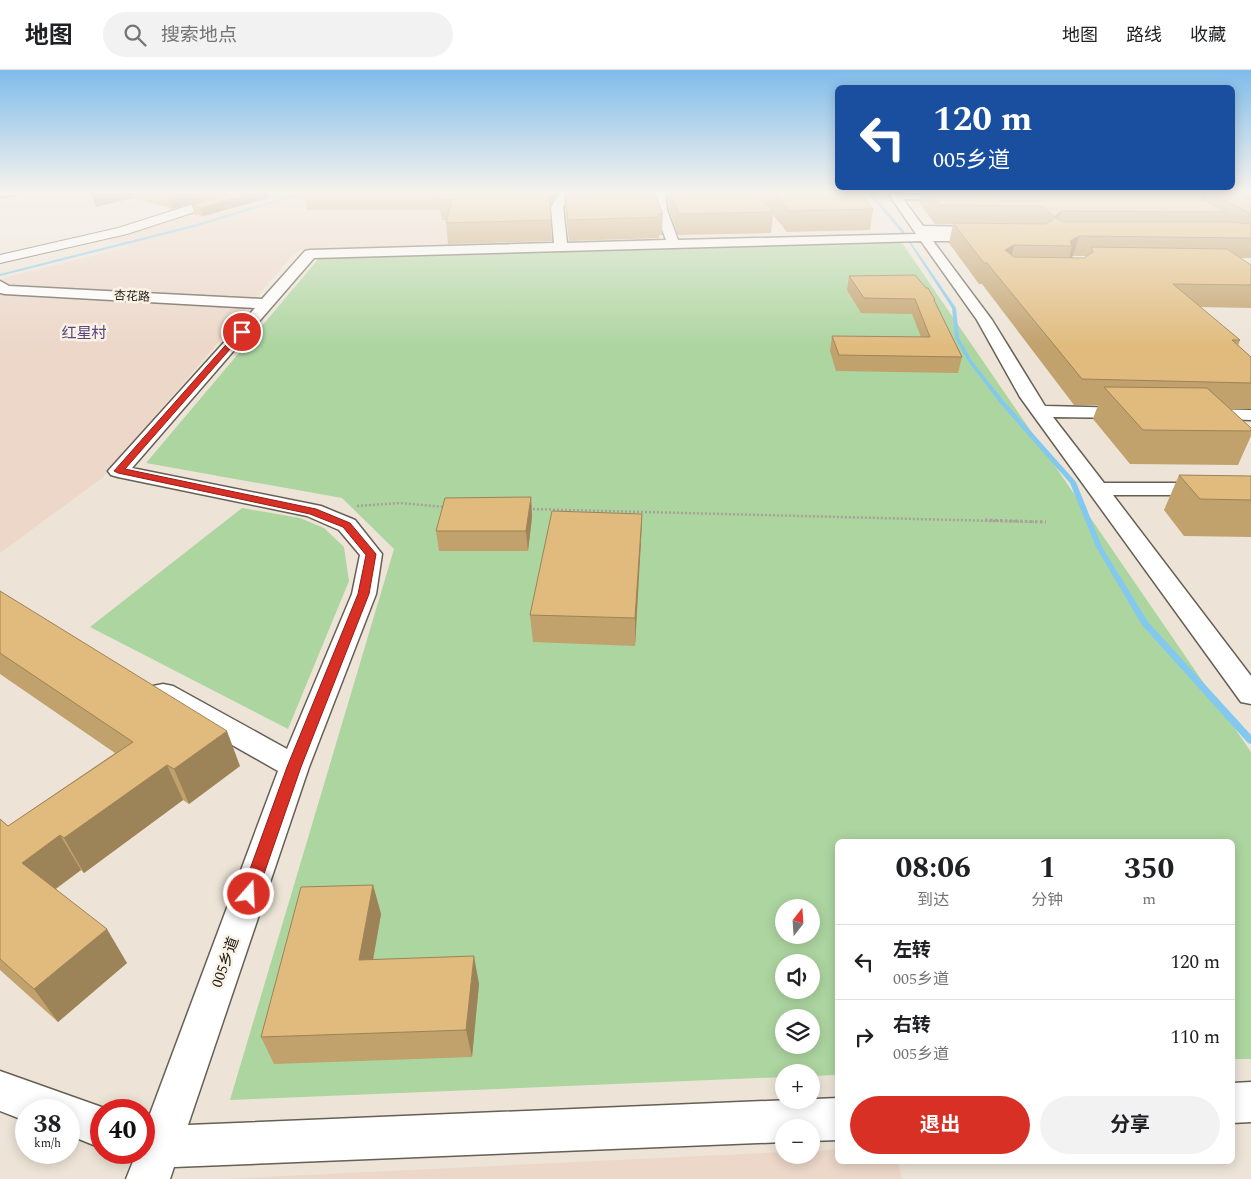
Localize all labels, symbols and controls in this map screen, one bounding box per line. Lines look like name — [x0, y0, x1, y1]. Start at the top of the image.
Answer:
search box — [103, 12, 453, 57]
text: 地图 — [25, 18, 73, 54]
icon: search — [121, 21, 149, 49]
text: 搜索地点 — [161, 21, 237, 50]
text: 地图 — [1062, 22, 1098, 49]
text: 路线 — [1126, 22, 1162, 49]
text: 收藏 — [1190, 22, 1226, 49]
text: 120 m — [933, 93, 1032, 146]
icon: left — [850, 105, 915, 170]
text: 005乡道 — [933, 144, 1010, 177]
street label: 杏花路 — [113, 286, 150, 307]
pin — [221, 311, 263, 353]
icon: arrive — [228, 318, 256, 346]
district label: 红星村 — [61, 322, 107, 345]
text: 08:06 — [896, 845, 971, 891]
text: 1 — [1039, 845, 1056, 891]
text: 350 — [1124, 846, 1174, 892]
position arrow — [222, 867, 274, 919]
text: m — [1142, 887, 1156, 911]
text: 到达 — [917, 888, 949, 912]
text: 分钟 — [1031, 888, 1063, 912]
north arrow — [775, 899, 820, 944]
map controls — [775, 899, 820, 1164]
street label: 005乡道 — [206, 934, 245, 991]
text: 左转 — [893, 936, 931, 965]
icon: left — [850, 948, 878, 976]
text: 120 m — [1170, 948, 1220, 977]
button: sound — [775, 954, 820, 999]
text: 005乡道 — [893, 967, 949, 991]
button: layers — [775, 1009, 820, 1054]
text: 右转 — [893, 1011, 931, 1040]
icon: right — [850, 1023, 878, 1051]
text: 110 m — [1170, 1023, 1220, 1052]
text: 005乡道 — [893, 1042, 949, 1066]
button: + — [775, 1064, 820, 1109]
button: 退出 — [850, 1096, 1030, 1154]
button: 分享 — [1040, 1096, 1220, 1154]
speed limit sign: 40 — [90, 1099, 155, 1164]
text: 38 — [33, 1106, 62, 1144]
button: − — [775, 1119, 820, 1164]
text: km/h — [34, 1134, 61, 1153]

